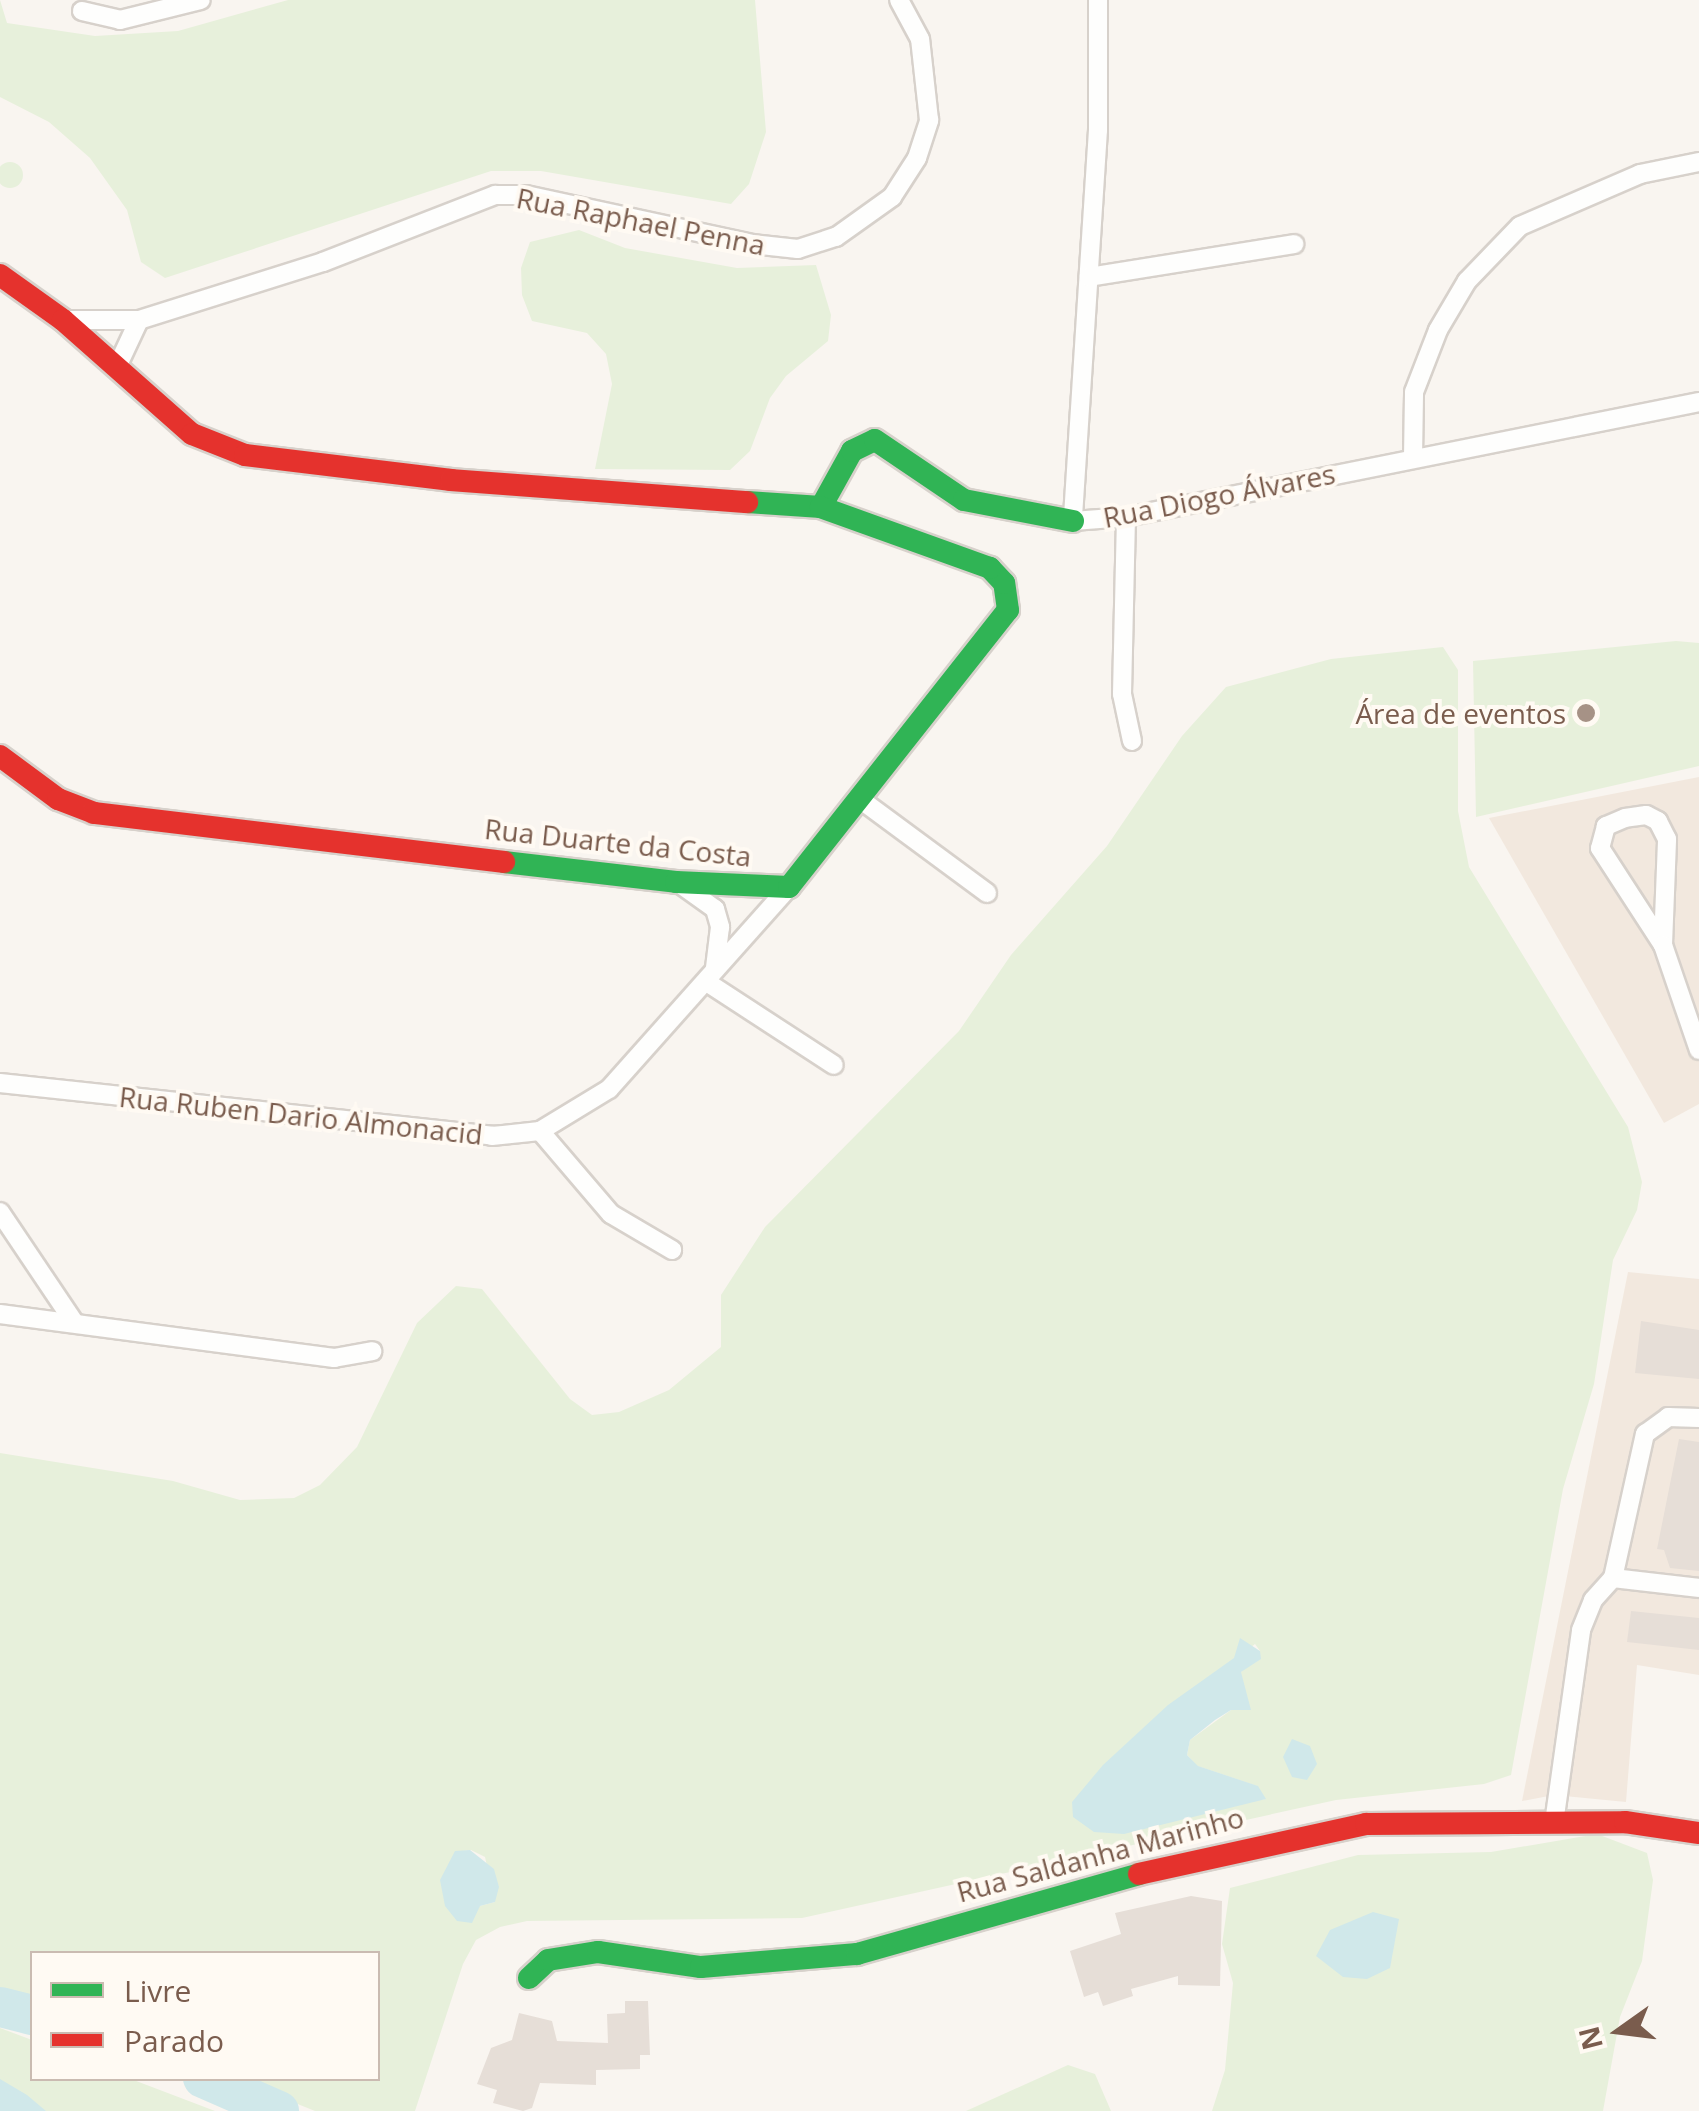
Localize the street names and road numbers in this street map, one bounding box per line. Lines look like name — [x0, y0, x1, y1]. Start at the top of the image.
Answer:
street label: Rua Raphael Penna — [514, 180, 768, 262]
street label: Rua Diogo Álvares — [1100, 456, 1338, 534]
street label: Rua Duarte da Costa — [483, 811, 753, 873]
street label: Rua Ruben Dario Almonacid — [118, 1079, 484, 1151]
street label: Rua Saldanha Marinho — [953, 1800, 1247, 1908]

